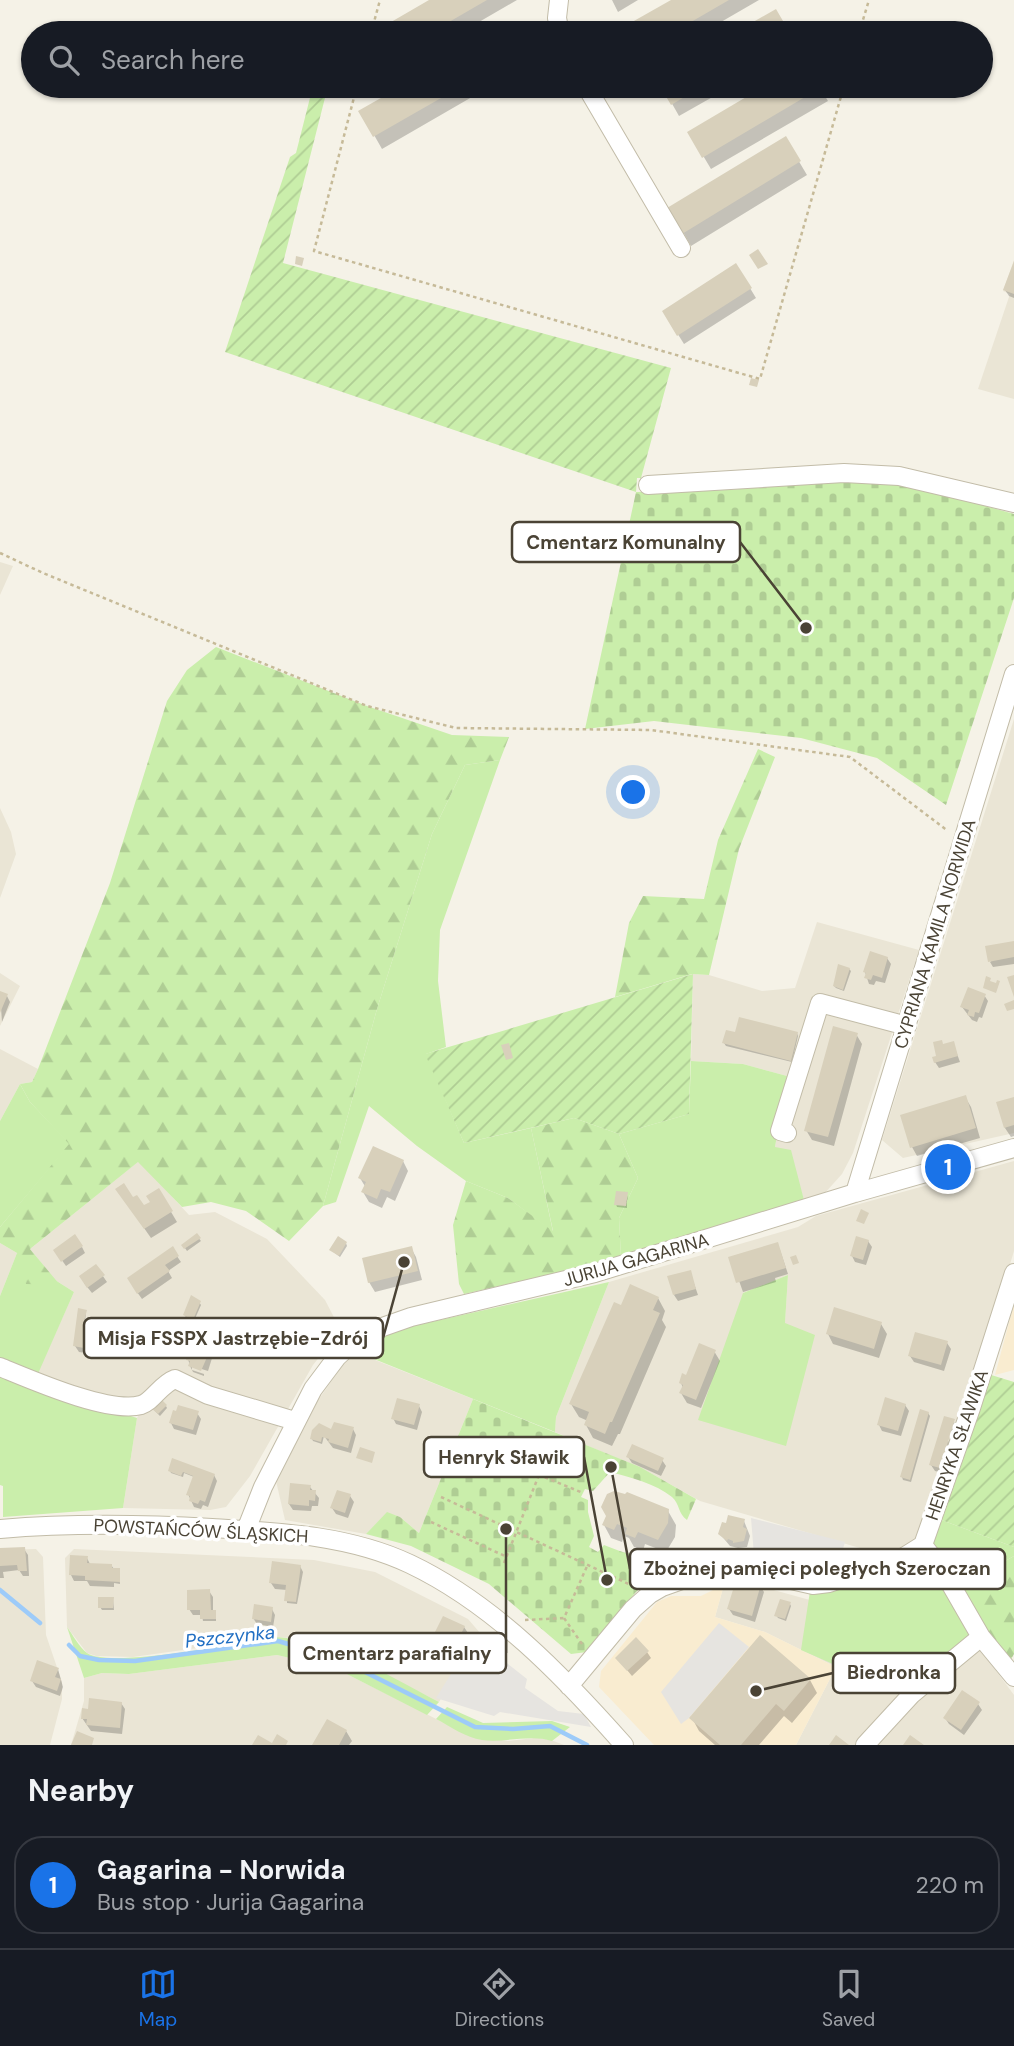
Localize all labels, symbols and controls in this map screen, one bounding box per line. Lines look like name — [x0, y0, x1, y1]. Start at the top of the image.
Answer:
search box — [21, 21, 993, 98]
icon: search — [45, 41, 83, 79]
text: Search here — [101, 43, 244, 77]
callout: Cmentarz Komunalny — [512, 522, 740, 562]
text: Cmentarz Komunalny — [526, 530, 726, 555]
your location — [616, 775, 650, 809]
street label: CYPRIANA KAMILA NORWIDA — [889, 816, 981, 1052]
pin: 1 — [925, 1141, 971, 1193]
street label: JURIJA GAGARINA — [560, 1228, 712, 1292]
callout: Misja FSSPX Jastrzębie-Zdrój — [84, 1318, 383, 1358]
text: Misja FSSPX Jastrzębie-Zdrój — [98, 1326, 368, 1351]
street label: HENRYKA SŁAWIKA — [920, 1366, 994, 1524]
callout: Henryk Sławik — [424, 1437, 584, 1477]
text: Henryk Sławik — [438, 1445, 570, 1470]
street label: POWSTAŃCÓW ŚLĄSKICH — [93, 1513, 309, 1549]
callout: Zbożnej pamięci poległych Szeroczan — [630, 1549, 1005, 1589]
text: Zbożnej pamięci poległych Szeroczan — [643, 1556, 991, 1581]
water label: Pszczynka — [184, 1619, 276, 1654]
callout: Cmentarz parafialny — [289, 1633, 506, 1673]
text: Cmentarz parafialny — [302, 1641, 492, 1666]
callout: Biedronka — [833, 1653, 955, 1693]
text: Biedronka — [847, 1660, 941, 1685]
text: Nearby — [28, 1771, 134, 1810]
text: Gagarina - Norwida — [97, 1853, 346, 1887]
text: 1 — [49, 1870, 57, 1900]
text: 220 m — [915, 1870, 984, 1900]
text: Bus stop · Jurija Gagarina — [97, 1887, 364, 1917]
tab: Map — [139, 1965, 177, 2032]
tab: Directions — [455, 1965, 544, 2032]
tab: Saved — [822, 1965, 875, 2032]

